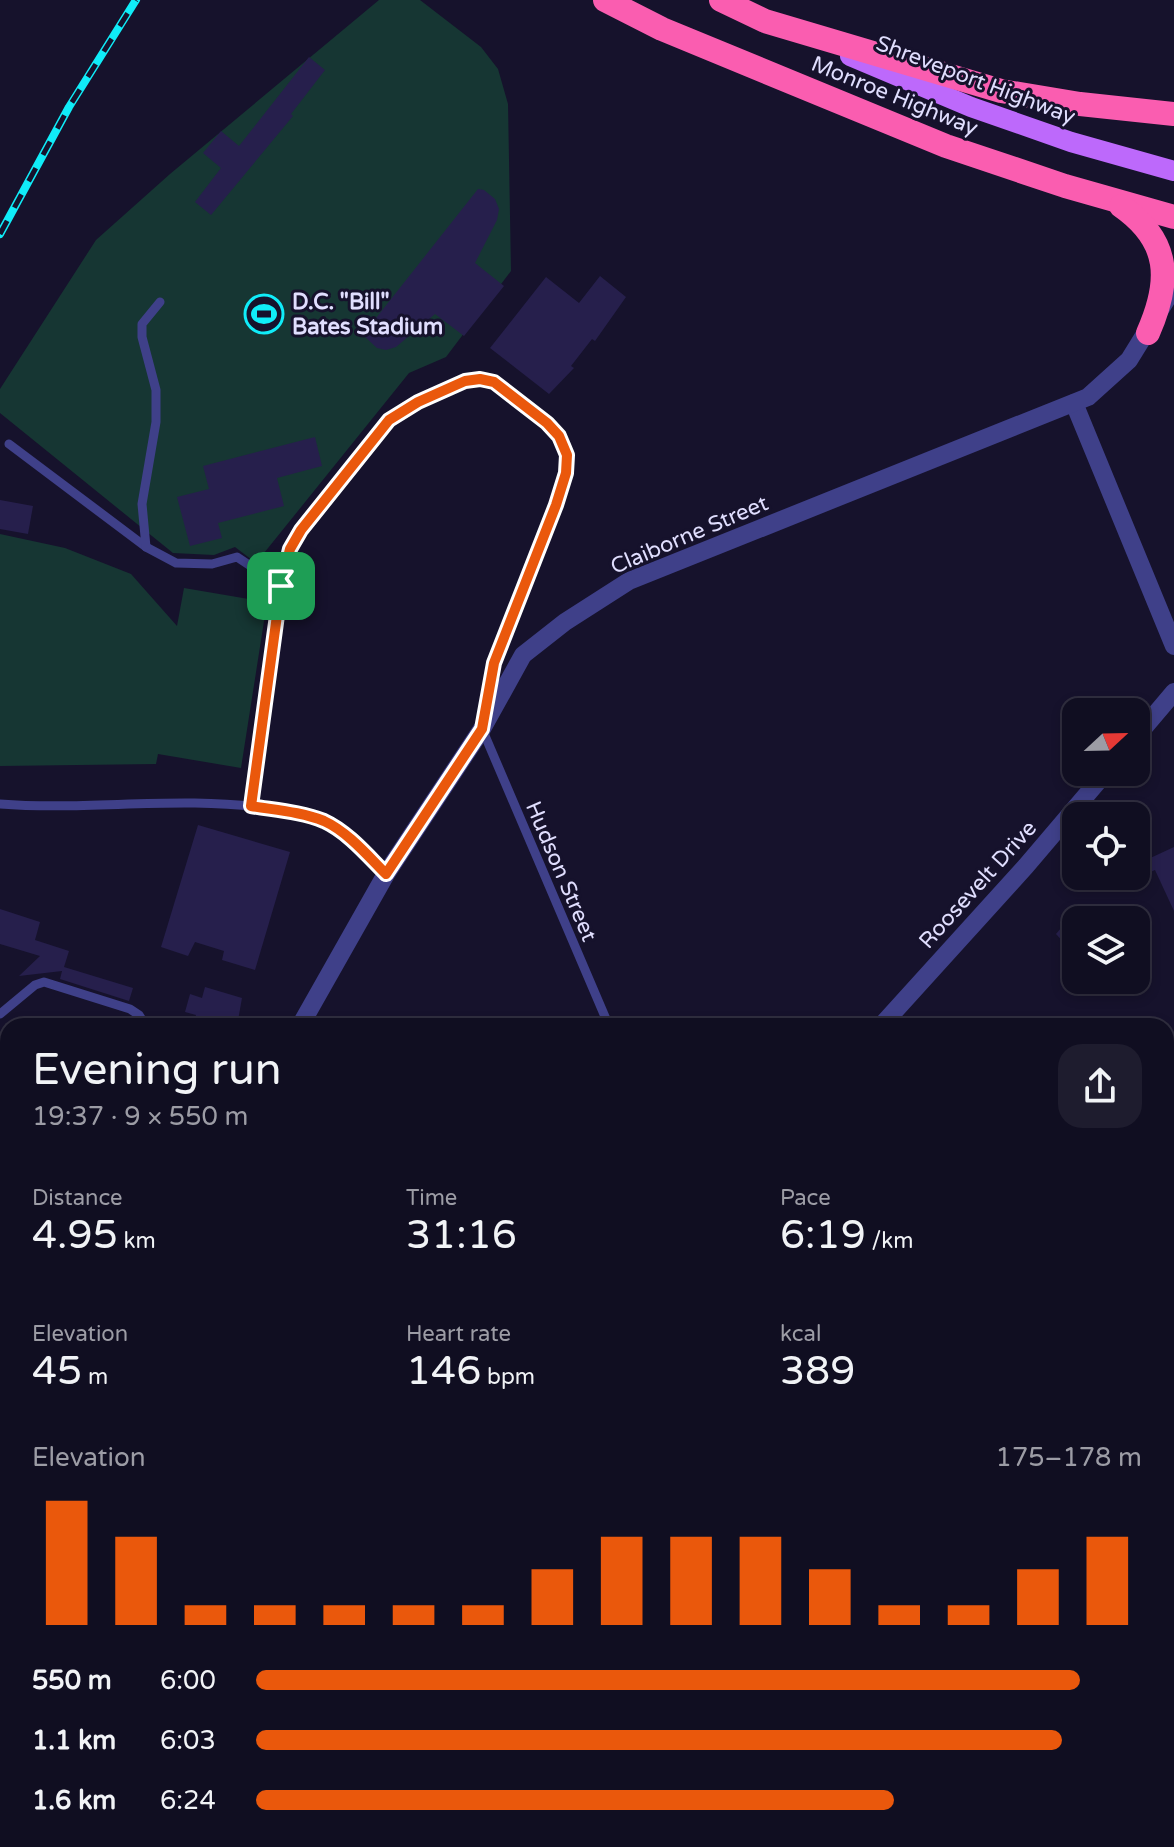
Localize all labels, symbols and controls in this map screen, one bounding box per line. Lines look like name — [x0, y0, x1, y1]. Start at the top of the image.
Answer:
street label: Shreveport Highway — [872, 30, 1079, 130]
street label: Monroe Highway — [807, 51, 982, 141]
place label: D.C. "Bill" Bates Stadium — [292, 289, 443, 340]
sports icon: D.C. "Bill" Bates Stadium — [243, 293, 285, 335]
street label: Claiborne Street — [607, 490, 772, 580]
pin — [247, 552, 315, 620]
icon: arrive — [259, 564, 303, 608]
north arrow — [1062, 698, 1150, 786]
map controls — [1062, 698, 1150, 994]
street label: Hudson Street — [520, 797, 602, 945]
button: locate — [1062, 802, 1150, 890]
street label: Roosevelt Drive — [914, 815, 1042, 954]
button: layers — [1062, 906, 1150, 994]
text: Evening run — [32, 1044, 281, 1097]
button: share — [1058, 1044, 1142, 1128]
text: 19:37 · 9 × 550 m — [32, 1101, 248, 1132]
text: Distance — [32, 1185, 123, 1211]
text: Time — [406, 1185, 457, 1211]
text: Pace — [780, 1185, 831, 1211]
text: 4.95 — [32, 1211, 118, 1259]
text: 31:16 — [406, 1211, 517, 1259]
text: 6:19 — [780, 1211, 866, 1259]
text: km — [118, 1228, 156, 1254]
text: /km — [866, 1228, 913, 1254]
text: Elevation — [32, 1321, 128, 1347]
text: Heart rate — [406, 1321, 511, 1347]
text: kcal — [780, 1321, 821, 1347]
text: 45 — [32, 1347, 82, 1395]
text: 146 — [406, 1347, 481, 1395]
text: 389 — [780, 1347, 855, 1395]
text: m — [82, 1364, 108, 1390]
text: bpm — [481, 1364, 535, 1390]
text: Elevation — [32, 1442, 146, 1473]
text: 175–178 m — [996, 1442, 1142, 1473]
text: 550 m — [32, 1665, 112, 1696]
text: 6:00 — [160, 1665, 216, 1696]
text: 1.1 km — [32, 1725, 116, 1756]
text: 6:03 — [160, 1725, 216, 1756]
text: 1.6 km — [32, 1785, 116, 1816]
text: 6:24 — [160, 1785, 216, 1816]

